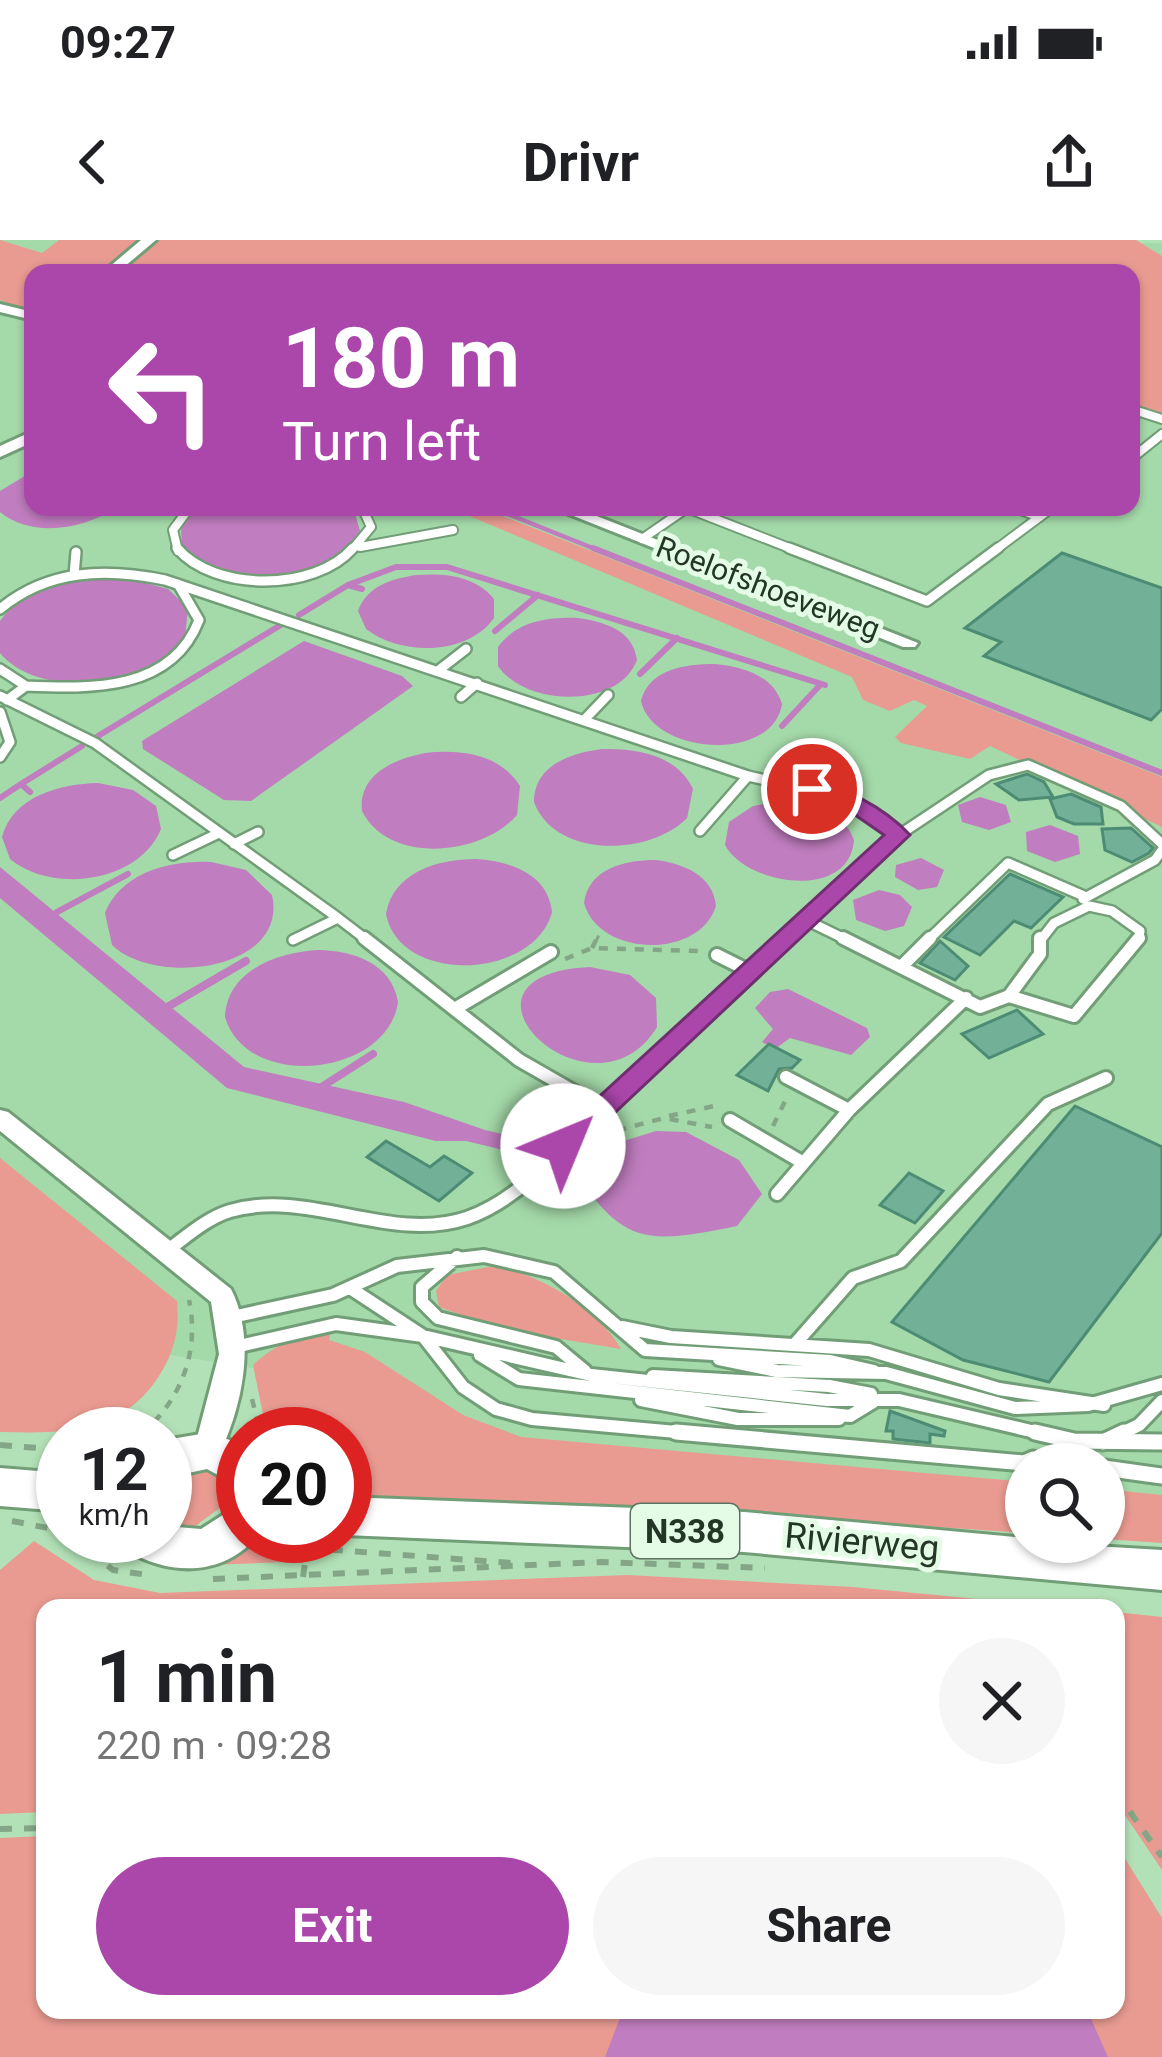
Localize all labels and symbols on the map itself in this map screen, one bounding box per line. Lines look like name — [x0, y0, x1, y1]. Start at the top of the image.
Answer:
street label: Roelofshoeveweg — [651, 529, 885, 646]
pin — [761, 738, 863, 840]
position arrow — [500, 1083, 626, 1209]
speed limit sign: 20 — [216, 1407, 372, 1563]
road number: N338 — [631, 1504, 739, 1558]
street label: Rivierweg — [783, 1514, 941, 1570]

